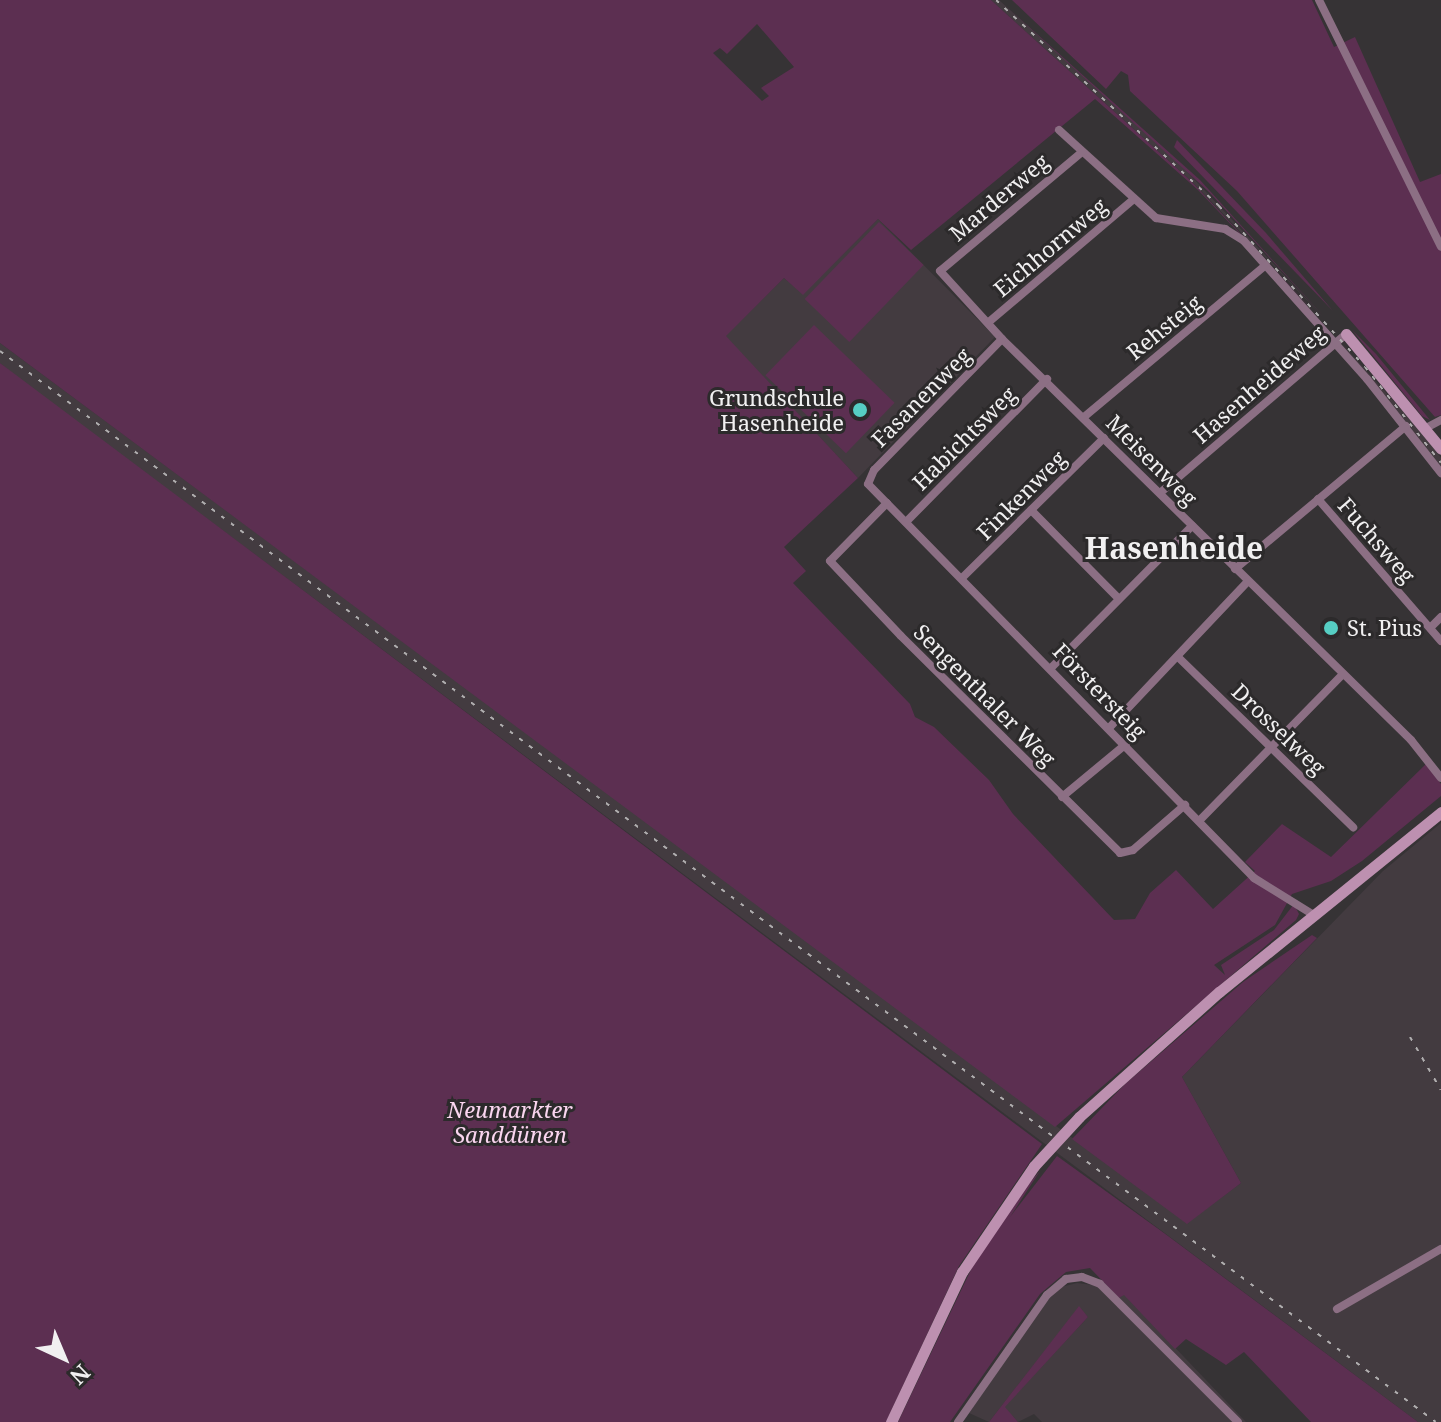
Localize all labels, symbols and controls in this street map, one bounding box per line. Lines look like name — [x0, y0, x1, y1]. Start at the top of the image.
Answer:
street label: Marderweg — [944, 148, 1054, 246]
street label: Eichhornweg — [988, 192, 1112, 302]
street label: Rehsteig — [1121, 289, 1207, 365]
street label: Hasenheideweg — [1188, 319, 1330, 449]
street label: Fasanenweg — [866, 342, 976, 452]
street label: Habichtsweg — [907, 381, 1021, 495]
place label: Grundschule Hasenheide — [709, 384, 844, 436]
marker: Grundschule Hasenheide — [851, 401, 869, 419]
street label: Meisenweg — [1101, 409, 1203, 511]
street label: Finkenweg — [971, 445, 1071, 545]
street label: Fuchsweg — [1333, 492, 1421, 588]
district label: Hasenheide — [1085, 530, 1263, 566]
place label: St. Pius — [1347, 615, 1422, 641]
street label: Sengenthaler Weg — [909, 619, 1061, 771]
marker: St. Pius — [1322, 619, 1340, 637]
street label: Förstersteig — [1048, 637, 1152, 745]
street label: Drosselweg — [1227, 678, 1331, 780]
park label: Neumarkter Sanddünen — [447, 1096, 573, 1148]
north arrow — [24, 1318, 104, 1398]
text: N — [64, 1358, 97, 1392]

